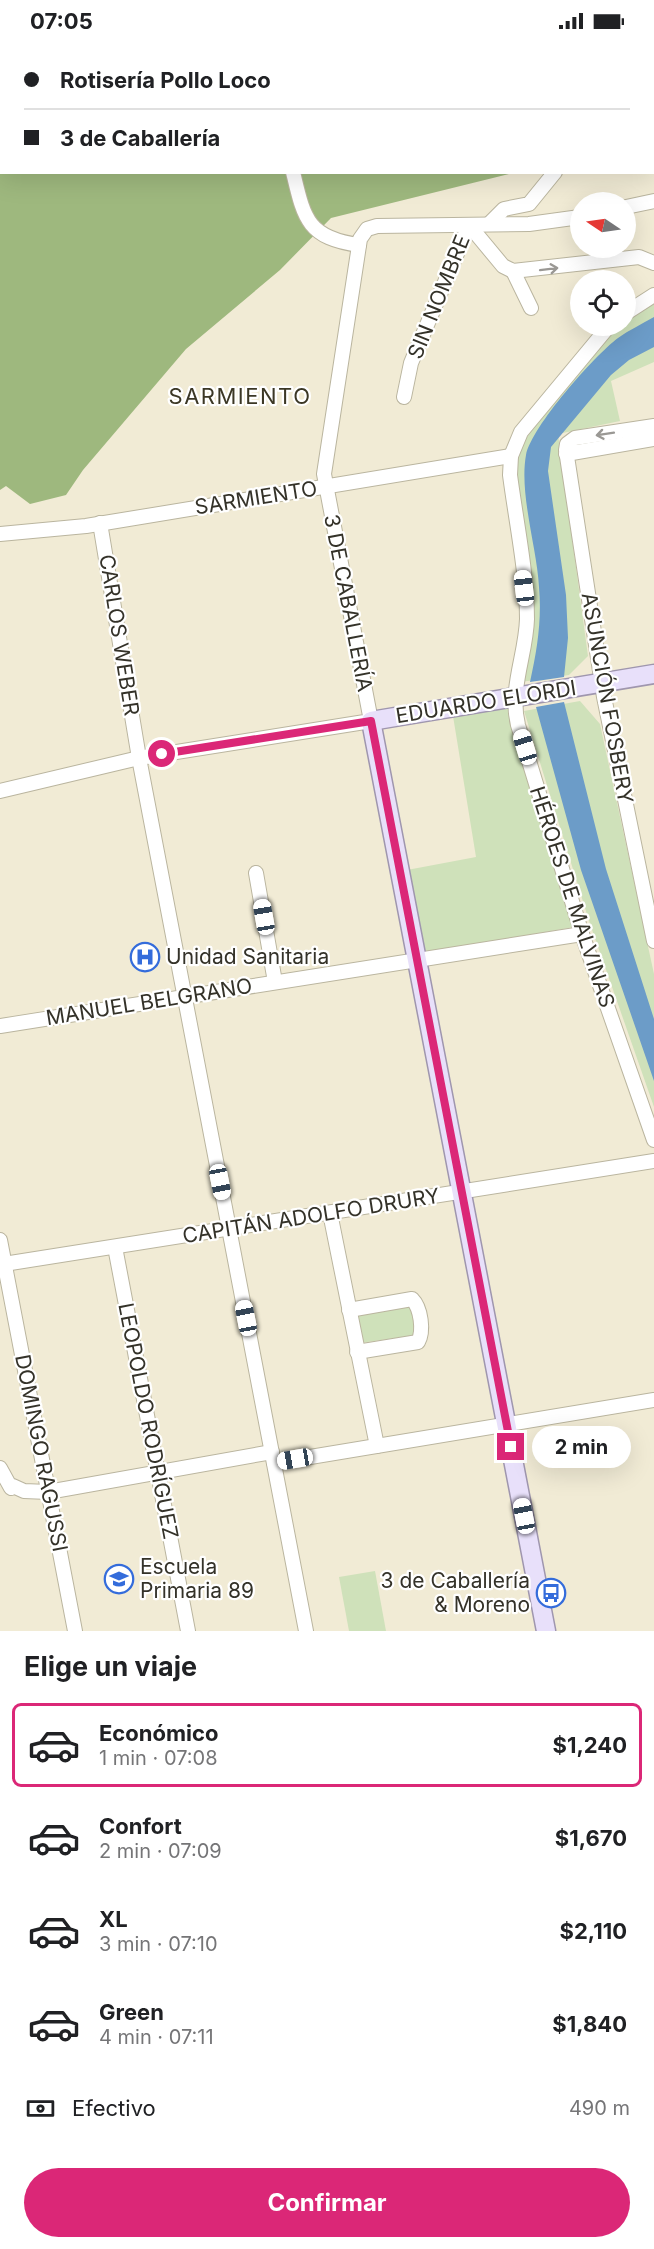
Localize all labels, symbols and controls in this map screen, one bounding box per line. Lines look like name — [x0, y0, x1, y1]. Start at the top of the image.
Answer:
text: 07:05 — [30, 8, 93, 34]
text: Rotisería Pollo Loco — [60, 67, 271, 93]
text: 3 de Caballería — [60, 125, 220, 151]
north arrow — [570, 192, 636, 258]
map controls — [570, 192, 636, 336]
street label: SIN NOMBRE — [402, 231, 475, 362]
one-way arrow — [538, 263, 558, 274]
button: locate — [570, 270, 636, 336]
district label: SARMIENTO — [169, 383, 311, 409]
one-way arrow — [595, 428, 615, 439]
street label: SARMIENTO — [193, 475, 319, 520]
street label: 3 DE CABALLERÍA — [319, 512, 379, 694]
street label: CARLOS WEBER — [94, 553, 145, 717]
car — [513, 569, 535, 607]
street label: ASUNCIÓN FOSBERY — [577, 590, 639, 805]
street label: EDUARDO ELORDI — [394, 675, 578, 728]
car — [511, 727, 539, 767]
route start — [148, 740, 175, 767]
street label: HÉROES DE MALVINAS — [525, 783, 621, 1011]
car — [252, 898, 276, 936]
hospital icon: Unidad Sanitaria — [129, 941, 161, 973]
place label: Unidad Sanitaria — [166, 944, 329, 969]
street label: MANUEL BELGRANO — [44, 973, 254, 1030]
car — [208, 1163, 232, 1201]
street label: CAPITÁN ADOLFO DRURY — [180, 1182, 441, 1248]
car — [234, 1299, 258, 1337]
street label: LEOPOLDO RODRÍGUEZ — [113, 1301, 185, 1541]
street label: DOMINGO RAGUSSI — [10, 1352, 73, 1554]
callout: 2 min — [532, 1426, 631, 1468]
route end — [497, 1433, 524, 1460]
text: 2 min — [555, 1435, 608, 1459]
car — [276, 1447, 314, 1471]
car — [512, 1497, 536, 1535]
place label: Escuela Primaria 89 — [140, 1554, 254, 1603]
school or university icon: Escuela Primaria 89 — [103, 1563, 135, 1595]
place label: 3 de Caballería & Moreno — [381, 1568, 530, 1617]
bus stop icon: 3 de Caballería & Moreno — [535, 1577, 567, 1609]
text: Elige un viaje — [24, 1650, 197, 1683]
icon: car — [27, 1718, 81, 1772]
text: Económico — [99, 1720, 218, 1746]
text: $1,240 — [553, 1732, 627, 1758]
text: 1 min · 07:08 — [99, 1746, 218, 1770]
icon: car — [27, 1811, 81, 1865]
text: Confort — [99, 1813, 182, 1839]
text: $1,670 — [555, 1825, 627, 1851]
text: 2 min · 07:09 — [99, 1839, 222, 1863]
icon: car — [27, 1904, 81, 1958]
text: XL — [99, 1906, 128, 1932]
text: $2,110 — [560, 1918, 627, 1944]
text: 3 min · 07:10 — [99, 1932, 218, 1956]
icon: car — [27, 1997, 81, 2051]
text: Green — [99, 1999, 164, 2025]
text: $1,840 — [552, 2011, 627, 2037]
text: 4 min · 07:11 — [99, 2025, 214, 2049]
icon: cash — [24, 2092, 57, 2125]
text: Efectivo — [72, 2095, 156, 2121]
text: 490 m — [569, 2096, 630, 2120]
button: Confirmar — [24, 2168, 630, 2237]

